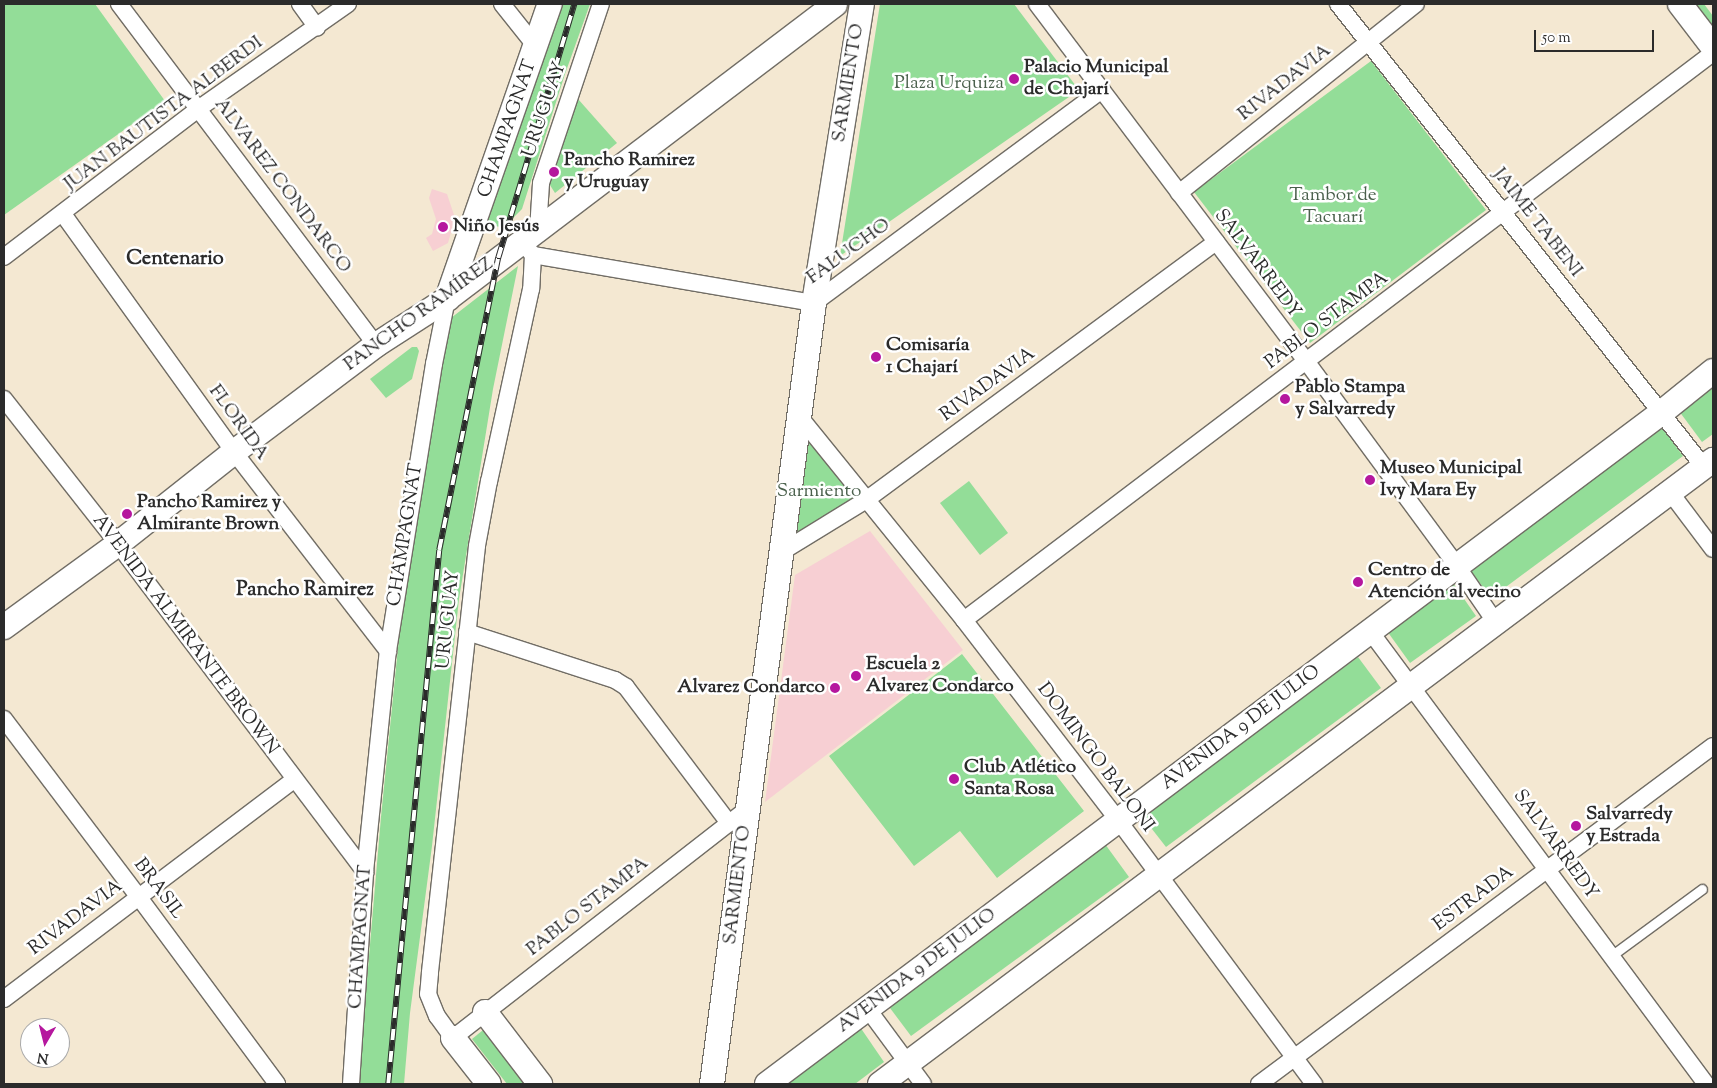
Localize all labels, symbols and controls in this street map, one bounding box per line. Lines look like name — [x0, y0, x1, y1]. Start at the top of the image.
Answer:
scale bar — [1537, 20, 1657, 52]
street label: SARMIENTO — [828, 22, 870, 144]
text: 50 m — [1542, 28, 1571, 49]
street label: JUAN BAUTISTA ALBERDI — [60, 32, 268, 196]
street label: RIVADAVIA — [1234, 40, 1336, 126]
street label: CHAMPAGNAT — [474, 57, 542, 201]
place label: Palacio Municipal de Chajarí — [1024, 57, 1168, 101]
street label: URUGUAY — [518, 59, 572, 161]
park label: Plaza Urquiza — [894, 73, 1004, 95]
marker: Palacio Municipal de Chajarí — [1008, 73, 1020, 85]
street label: ALVAREZ CONDARCO — [209, 94, 355, 278]
place label: Pancho Ramirez y Uruguay — [564, 150, 695, 194]
street label: JAIME TABENI — [1487, 164, 1587, 282]
marker: Pancho Ramirez y Uruguay — [548, 166, 560, 178]
park label: Tambor de Tacuarí — [1289, 185, 1377, 229]
street label: SALVARREDY — [1209, 205, 1305, 323]
street label: FALUCHO — [803, 214, 895, 290]
place label: Niño Jesús — [453, 216, 539, 238]
marker: Niño Jesús — [437, 221, 449, 233]
district label: Centenario — [126, 247, 224, 271]
street label: PANCHO RAMÍREZ — [340, 253, 498, 377]
street label: PABLO STAMPA — [1261, 267, 1393, 375]
place label: Comisaría 1 Chajarí — [886, 335, 970, 379]
street label: RIVADAVIA — [936, 343, 1040, 427]
marker: Comisaría 1 Chajarí — [870, 351, 882, 363]
place label: Pablo Stampa y Salvarredy — [1295, 377, 1405, 421]
street label: FLORIDA — [203, 381, 273, 465]
marker: Pablo Stampa y Salvarredy — [1279, 393, 1291, 405]
place label: Museo Municipal Ivy Mara Ey — [1380, 458, 1522, 502]
street label: CHAMPAGNAT — [383, 462, 429, 608]
marker: Museo Municipal Ivy Mara Ey — [1364, 474, 1376, 486]
park label: Sarmiento — [777, 481, 861, 503]
place label: Pancho Ramirez y Almirante Brown — [137, 492, 281, 536]
marker: Pancho Ramirez y Almirante Brown — [121, 508, 133, 520]
street label: AVENIDA ALMIRANTE BROWN — [87, 510, 283, 760]
place label: Centro de Atención al vecino — [1368, 560, 1521, 604]
street label: URUGUAY — [432, 569, 466, 671]
marker: Centro de Atención al vecino — [1352, 576, 1364, 588]
district label: Pancho Ramirez — [236, 578, 374, 602]
place label: Escuela 2 Alvarez Condarco — [866, 654, 1014, 698]
street label: AVENIDA 9 DE JULIO — [1157, 661, 1325, 795]
marker: Escuela 2 Alvarez Condarco — [850, 670, 862, 682]
place label: Alvarez Condarco — [677, 677, 825, 699]
street label: DOMINGO BALONI — [1031, 679, 1159, 837]
marker: Alvarez Condarco — [829, 682, 841, 694]
place label: Club Atlético Santa Rosa — [964, 757, 1076, 801]
marker: Club Atlético Santa Rosa — [948, 773, 960, 785]
street label: SALVARREDY — [1508, 786, 1602, 904]
place label: Salvarredy y Estrada — [1586, 804, 1673, 848]
marker: Salvarredy y Estrada — [1570, 820, 1582, 832]
street label: SARMIENTO — [719, 824, 757, 946]
street label: PABLO STAMPA — [523, 852, 653, 962]
street label: BRASIL — [128, 854, 188, 924]
street label: ESTRADA — [1429, 861, 1519, 937]
street label: CHAMPAGNAT — [345, 864, 377, 1010]
street label: RIVADAVIA — [24, 875, 128, 961]
street label: AVENIDA 9 DE JULIO — [833, 904, 1001, 1038]
north arrow — [20, 1018, 70, 1068]
text: N — [36, 1046, 50, 1068]

